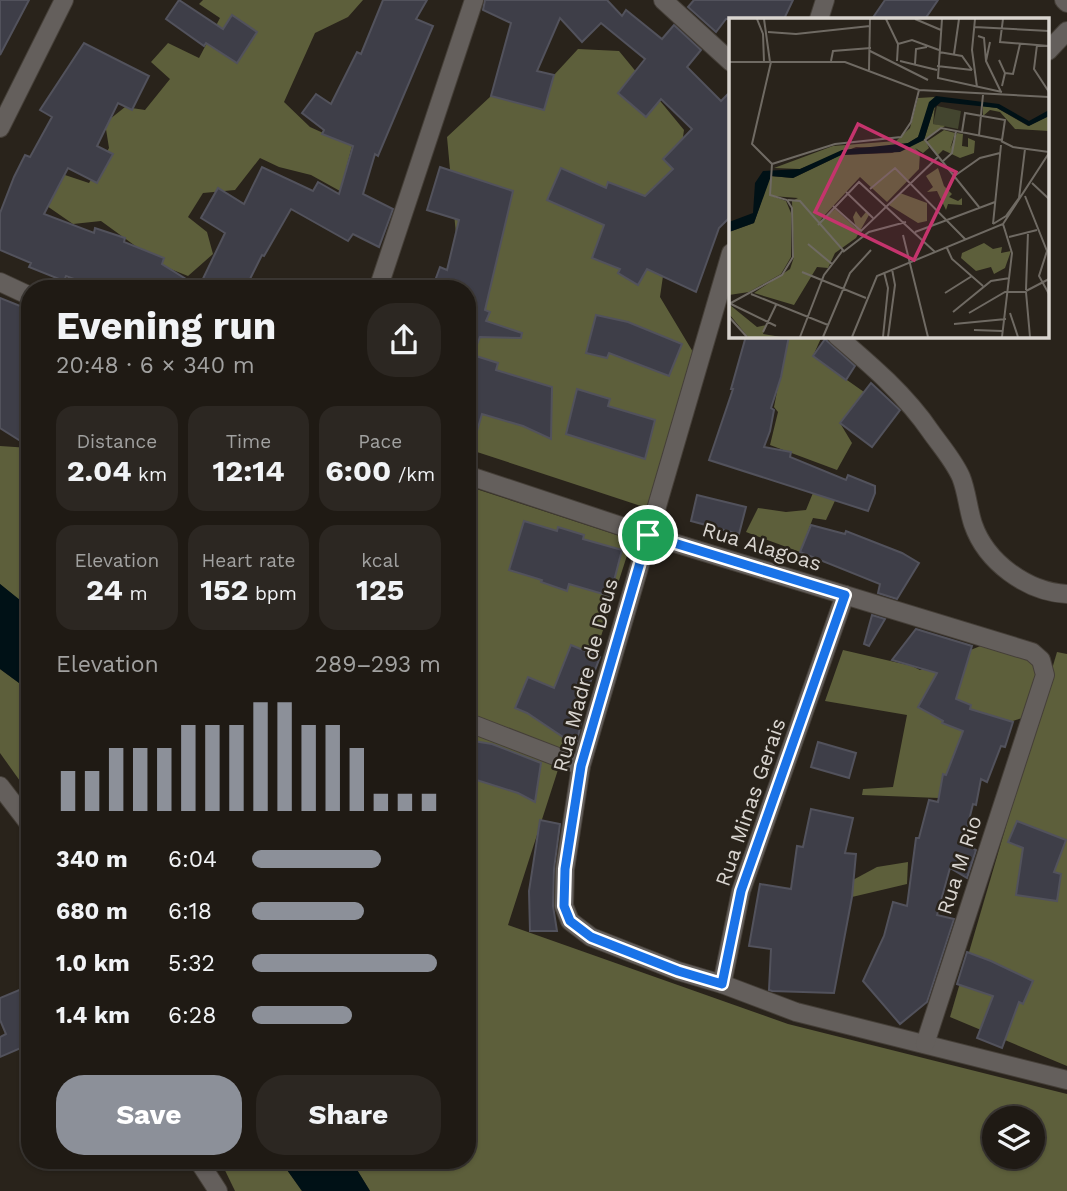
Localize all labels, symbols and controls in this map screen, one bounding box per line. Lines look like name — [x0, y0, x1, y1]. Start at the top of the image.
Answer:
inset map — [729, 18, 1050, 338]
button: share — [367, 303, 441, 377]
text: Evening run — [56, 304, 276, 348]
text: 20:48 · 6 × 340 m — [56, 352, 255, 379]
text: Distance — [76, 430, 157, 453]
text: Time — [226, 430, 271, 453]
text: Pace — [358, 430, 402, 453]
text: 2.04 — [67, 453, 132, 488]
text: 12:14 — [212, 453, 285, 488]
text: 6:00 — [325, 453, 391, 488]
text: km — [132, 463, 167, 486]
text: /km — [391, 463, 435, 486]
pin — [618, 505, 678, 565]
icon: arrive — [629, 516, 667, 554]
street label: Rua Alagoas — [699, 516, 825, 576]
text: Elevation — [74, 549, 159, 572]
text: Heart rate — [202, 549, 295, 572]
text: kcal — [361, 549, 399, 572]
text: 24 — [86, 572, 123, 607]
text: 152 — [200, 572, 248, 607]
text: 125 — [356, 572, 404, 607]
street label: Rua Madre de Deus — [547, 575, 623, 775]
text: m — [123, 582, 148, 605]
text: bpm — [248, 582, 297, 605]
text: Elevation — [56, 651, 159, 678]
text: 289–293 m — [315, 651, 441, 678]
street label: Rua Minas Gerais — [710, 715, 790, 889]
street label: Rua M Rio — [931, 812, 987, 918]
text: 340 m — [56, 846, 128, 873]
text: 6:04 — [168, 846, 217, 873]
text: 680 m — [56, 898, 128, 925]
text: 6:18 — [168, 898, 212, 925]
text: 1.0 km — [56, 950, 130, 977]
text: 5:32 — [168, 950, 215, 977]
text: 1.4 km — [56, 1002, 130, 1029]
text: 6:28 — [168, 1002, 216, 1029]
button: Save — [56, 1075, 242, 1155]
button: Share — [256, 1075, 441, 1155]
map controls — [982, 1106, 1045, 1169]
button: layers — [982, 1106, 1045, 1169]

